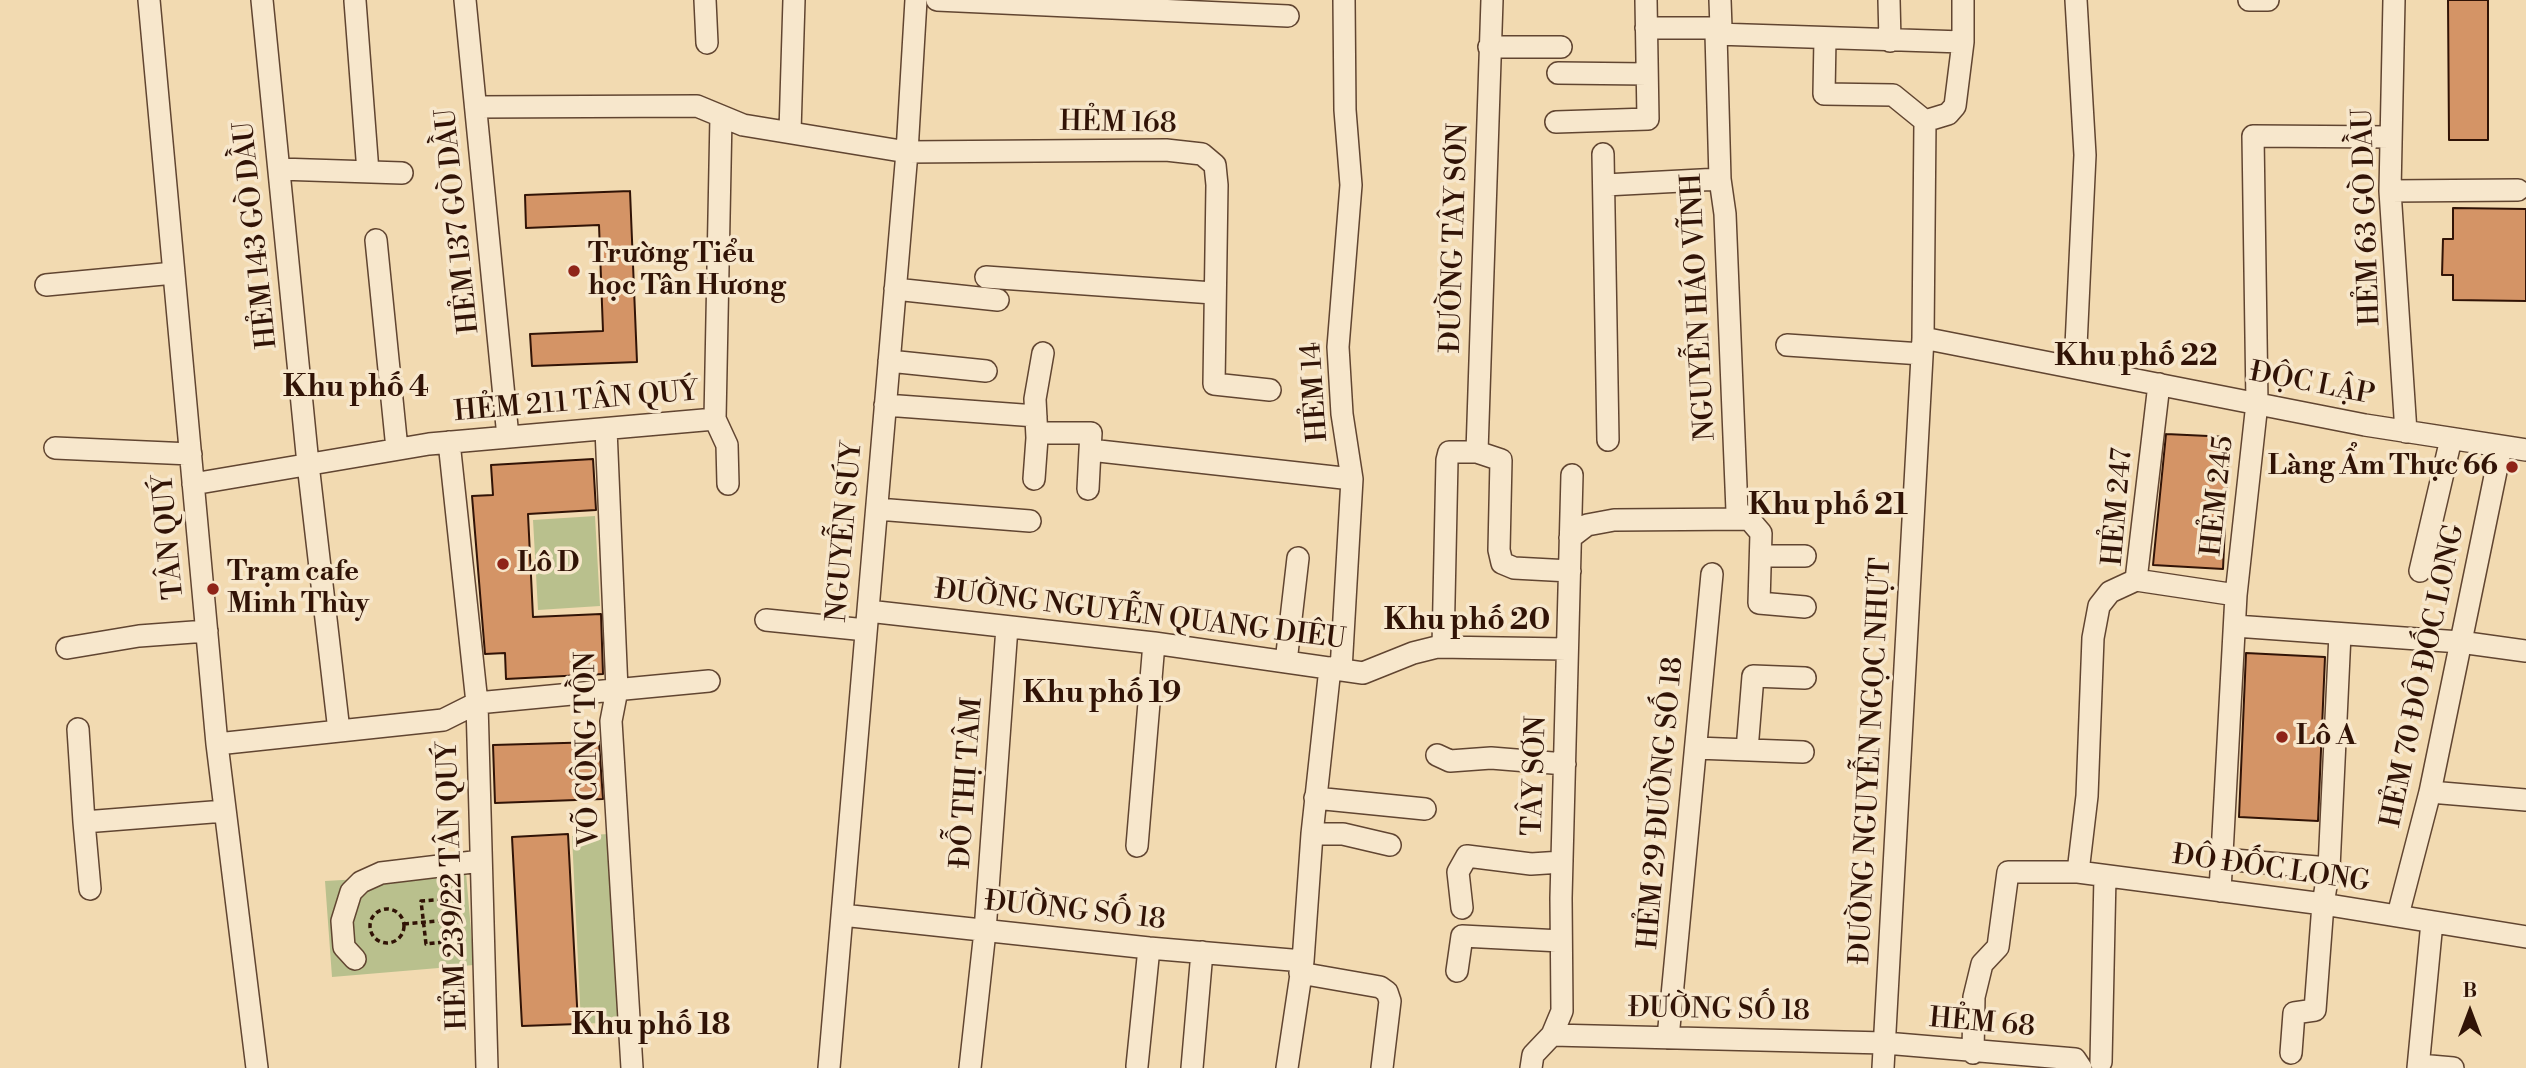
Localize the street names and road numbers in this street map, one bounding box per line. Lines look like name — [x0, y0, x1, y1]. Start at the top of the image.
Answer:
street label: HẺM 168 — [1059, 106, 1177, 142]
street label: HẺM 137 GÒ DẦU — [430, 107, 488, 335]
street label: HẺM 63 GÒ DẦU — [2347, 108, 2389, 326]
street label: HẺM 143 GÒ DẦU — [228, 120, 286, 350]
street label: ĐƯỜNG TÂY SƠN — [1435, 123, 1477, 353]
street label: NGUYỄN HÁO VĨNH — [1676, 172, 1724, 442]
street label: HẺM 14 — [1296, 341, 1336, 443]
street label: ĐỘC LẬP — [2247, 356, 2377, 414]
street label: HẺM 211 TÂN QUÝ — [453, 376, 699, 430]
street label: HẺM 245 — [2196, 434, 2242, 558]
street label: NGUYỄN SÚY — [821, 440, 871, 624]
street label: HẺM 247 — [2097, 447, 2141, 567]
street label: TÂN QUÝ — [148, 473, 192, 601]
street label: HẺM 70 ĐÔ ĐỐC LONG — [2375, 521, 2473, 831]
street label: ĐƯỜNG NGUYỄN NGỌC NHỰT — [1845, 557, 1899, 965]
street label: ĐƯỜNG NGUYỄN QUANG DIÊU — [932, 574, 1348, 658]
street label: VÕ CÔNG TỒN — [570, 651, 608, 847]
street label: HẺM 29 ĐƯỜNG SỐ 18 — [1632, 655, 1692, 951]
street label: ĐỖ THỊ TÂM — [945, 697, 991, 869]
street label: TÂY SƠN — [1517, 715, 1555, 837]
street label: HẺM 239/22 TÂN QUÝ — [432, 741, 476, 1031]
street label: ĐÔ ĐỐC LONG — [2170, 840, 2372, 900]
street label: ĐƯỜNG SỐ 18 — [983, 886, 1167, 938]
street label: ĐƯỜNG SỐ 18 — [1628, 993, 1810, 1029]
street label: HẺM 68 — [1928, 1003, 2036, 1045]

